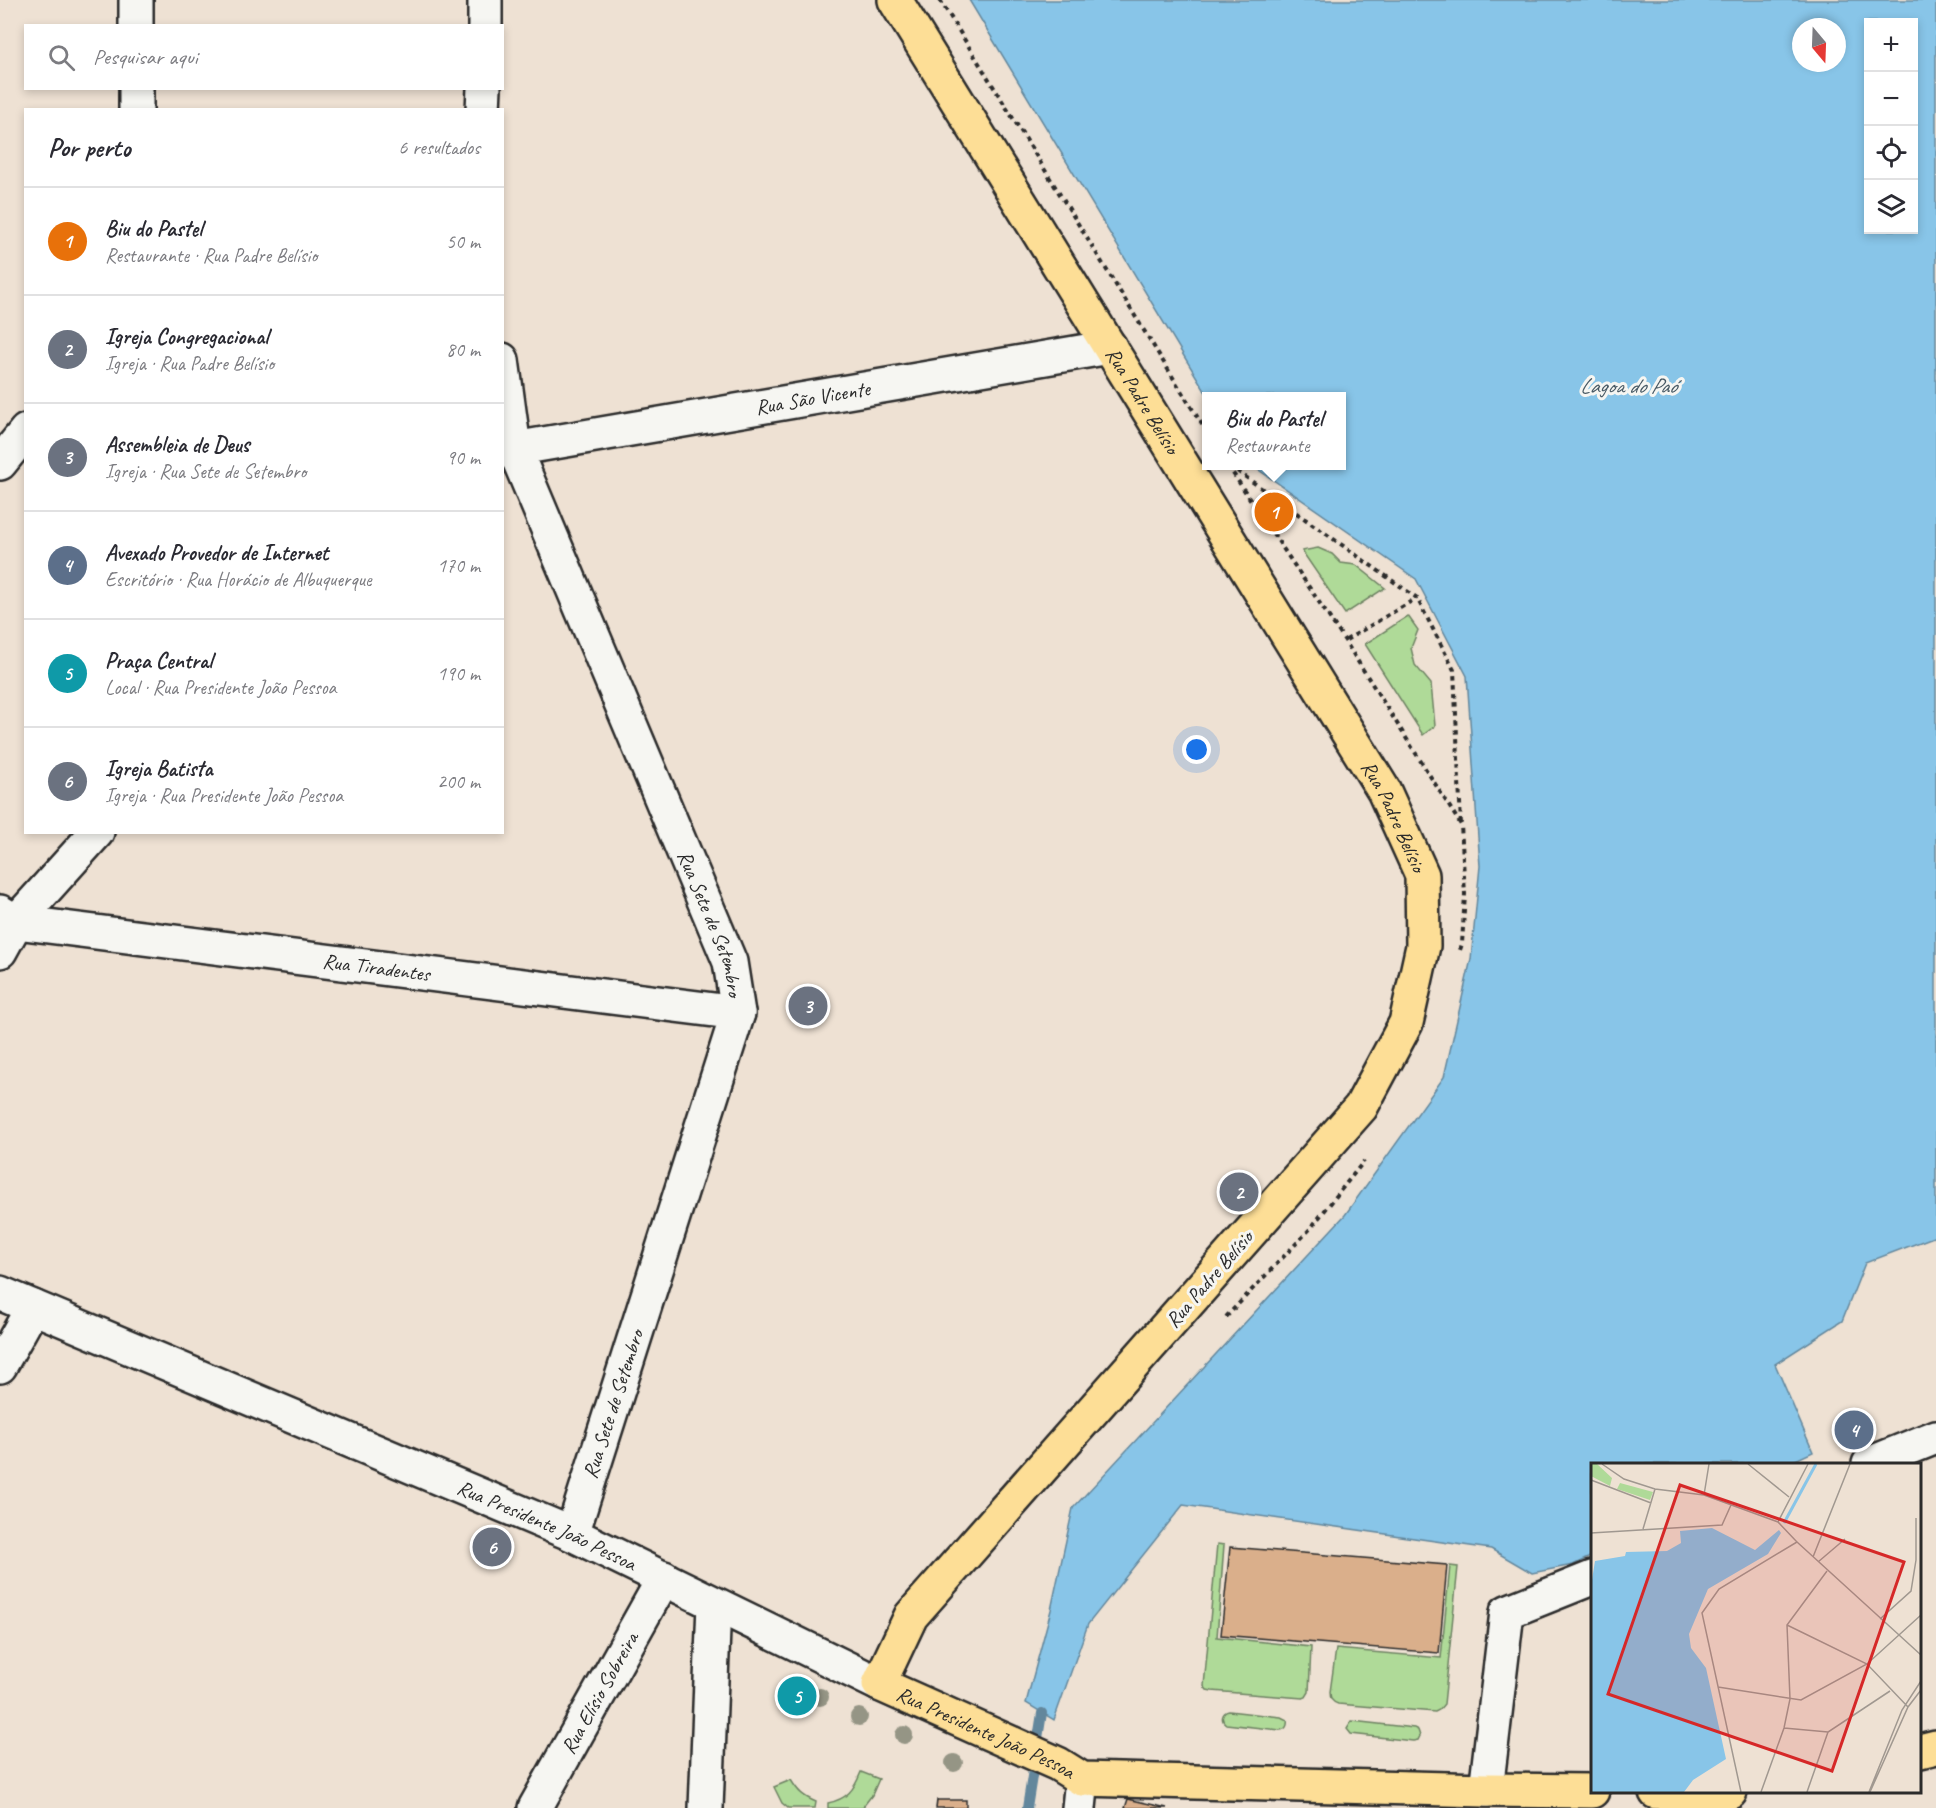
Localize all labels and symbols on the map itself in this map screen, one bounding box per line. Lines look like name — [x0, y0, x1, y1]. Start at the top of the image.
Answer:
north arrow — [1792, 18, 1846, 72]
street label: Rua Padre Belísio — [1100, 342, 1187, 461]
water label: Lagoa do Paó — [1580, 372, 1682, 400]
street label: Rua São Vicente — [753, 375, 874, 420]
pin: 1 — [1254, 490, 1294, 534]
your location — [1182, 735, 1211, 764]
street label: Rua Padre Belísio — [1355, 756, 1433, 878]
street label: Rua Sete de Setembro — [672, 847, 749, 1001]
street label: Rua Tiradentes — [321, 948, 433, 987]
pin: 3 — [788, 984, 828, 1028]
pin: 2 — [1220, 1170, 1258, 1214]
street label: Rua Padre Belísio — [1160, 1223, 1260, 1333]
street label: Rua Sete de Setembro — [577, 1324, 650, 1482]
pin: 4 — [1834, 1408, 1874, 1452]
inset map — [1591, 1463, 1921, 1793]
street label: Rua Presidente João Pessoa — [453, 1474, 642, 1577]
pin: 6 — [472, 1524, 512, 1570]
street label: Rua Elísio Sobreira — [555, 1625, 645, 1758]
pin: 5 — [778, 1674, 816, 1718]
street label: Rua Presidente João Pessoa — [892, 1681, 1081, 1785]

